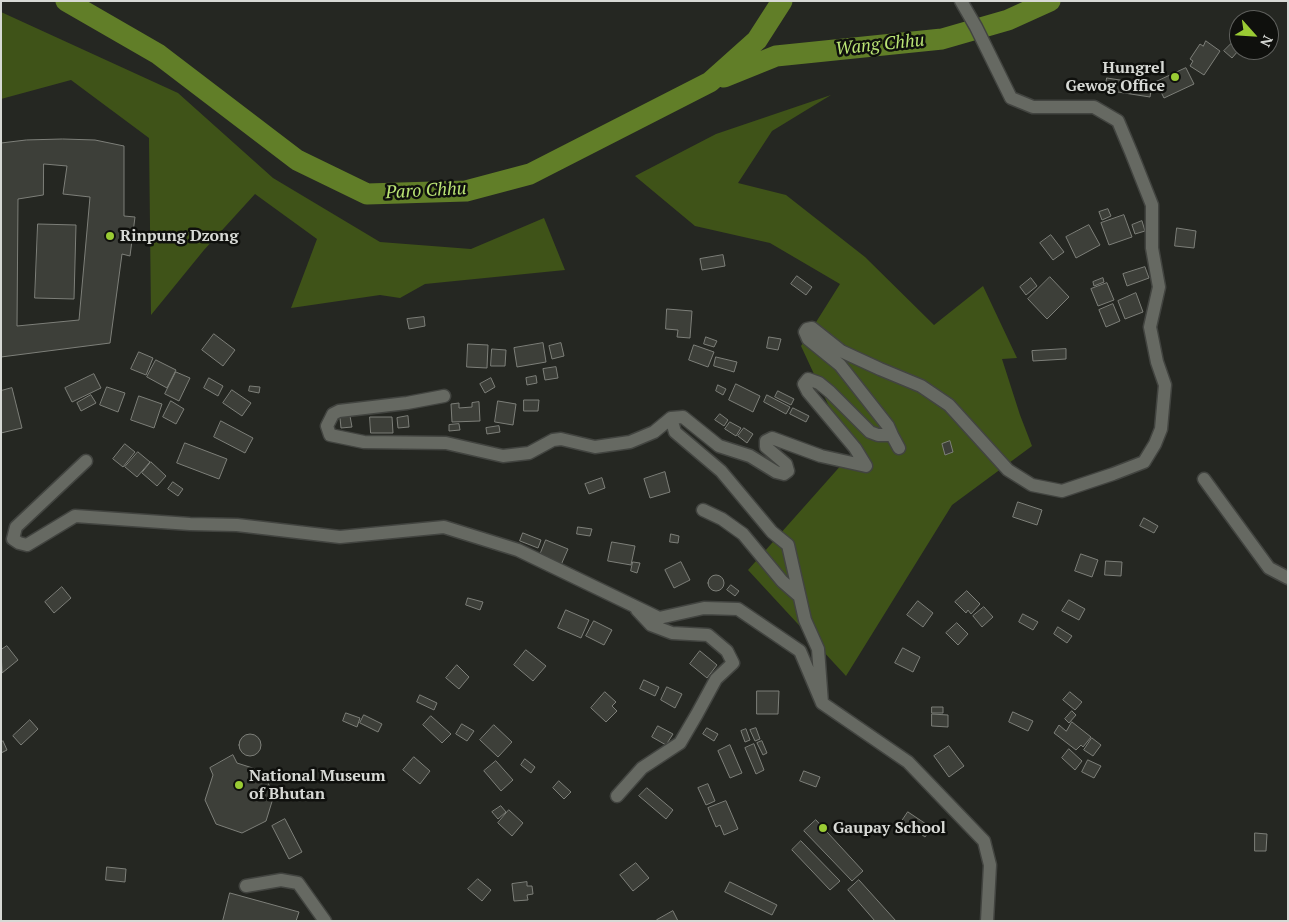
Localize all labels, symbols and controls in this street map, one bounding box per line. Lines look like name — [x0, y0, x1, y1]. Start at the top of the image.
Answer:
north arrow — [1229, 10, 1279, 60]
water label: Wang Chhu — [834, 30, 926, 60]
text: N — [1256, 32, 1278, 50]
place label: Hungrel Gewog Office — [1065, 58, 1165, 96]
marker: Hungrel Gewog Office — [1169, 71, 1181, 83]
water label: Paro Chhu — [385, 178, 467, 204]
place label: Rinpung Dzong — [120, 226, 238, 246]
marker: Rinpung Dzong — [104, 230, 116, 242]
place label: National Museum of Bhutan — [249, 766, 385, 804]
marker: National Museum of Bhutan — [233, 779, 245, 791]
place label: Gaupay School — [833, 818, 946, 838]
marker: Gaupay School — [817, 822, 829, 834]

